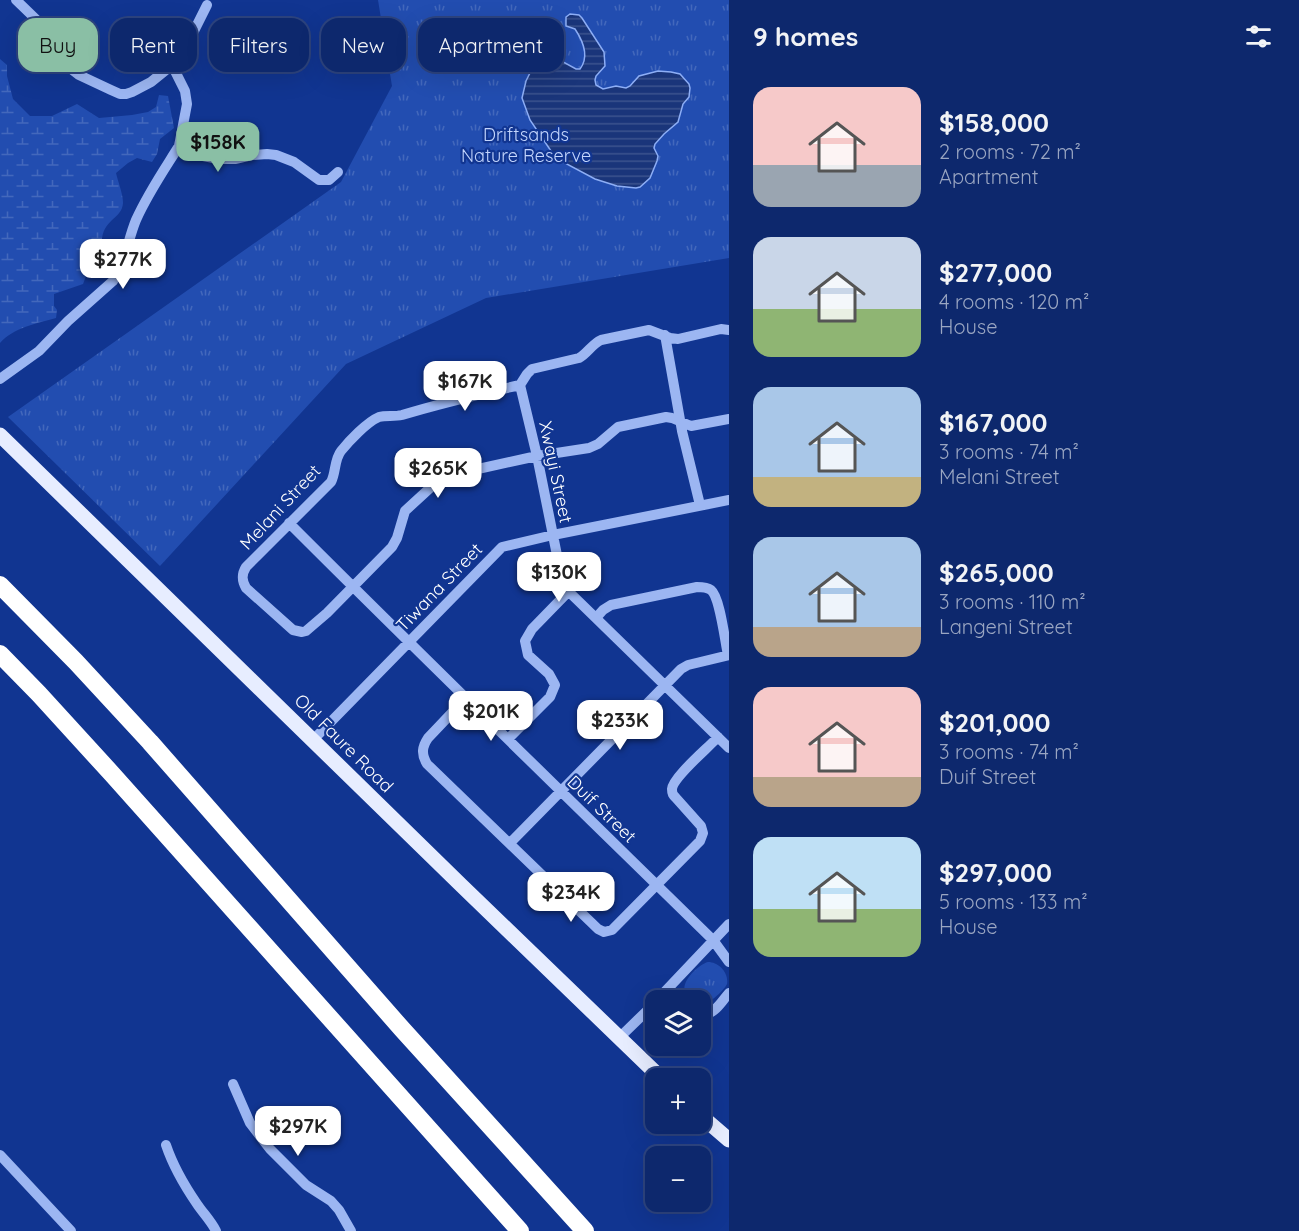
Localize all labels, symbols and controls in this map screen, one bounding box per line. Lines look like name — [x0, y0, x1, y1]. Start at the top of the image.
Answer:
chip: Buy — [18, 18, 98, 72]
chip: Rent — [110, 18, 197, 72]
chip: Filters — [209, 18, 309, 72]
chip: New — [321, 18, 406, 72]
chip: Apartment — [418, 18, 564, 72]
text: 9 homes — [753, 20, 858, 53]
icon: filters — [1242, 20, 1275, 53]
text: $158,000 — [939, 106, 1049, 139]
icon: home — [801, 111, 873, 183]
pin: $158K — [176, 122, 260, 173]
park label: Driftsands Nature Reserve — [461, 123, 591, 167]
text: $158K — [190, 129, 246, 154]
text: 2 rooms · 72 m² — [939, 139, 1081, 164]
text: Apartment — [939, 164, 1039, 189]
pin: $277K — [81, 239, 165, 290]
text: $277K — [94, 246, 152, 271]
text: $277,000 — [939, 256, 1052, 289]
icon: home — [801, 261, 873, 333]
text: 4 rooms · 120 m² — [939, 289, 1089, 314]
text: House — [939, 314, 998, 339]
pin: $167K — [423, 361, 507, 412]
text: $167K — [438, 368, 492, 393]
text: $167,000 — [939, 406, 1048, 439]
icon: home — [801, 411, 873, 483]
street label: Xwayi Street — [534, 419, 578, 525]
text: 3 rooms · 74 m² — [939, 439, 1079, 464]
pin: $265K — [396, 448, 480, 499]
text: $265K — [409, 455, 468, 480]
street label: Melani Street — [235, 459, 325, 555]
text: Melani Street — [939, 464, 1060, 489]
street label: Tiwana Street — [391, 538, 487, 636]
pin: $130K — [517, 552, 601, 603]
text: $265,000 — [939, 556, 1054, 589]
text: $130K — [531, 559, 587, 584]
icon: home — [801, 561, 873, 633]
text: 3 rooms · 110 m² — [939, 589, 1086, 614]
text: Langeni Street — [939, 614, 1073, 639]
street label: Old Faure Road — [290, 689, 398, 797]
pin: $201K — [449, 691, 533, 742]
text: $201K — [463, 698, 519, 723]
pin: $233K — [578, 700, 662, 751]
text: $201,000 — [939, 706, 1050, 739]
text: $233K — [591, 707, 649, 732]
icon: home — [801, 711, 873, 783]
text: 3 rooms · 74 m² — [939, 739, 1079, 764]
text: Duif Street — [939, 764, 1036, 789]
street label: Duif Street — [562, 770, 642, 848]
text: $297,000 — [939, 856, 1052, 889]
icon: home — [801, 861, 873, 933]
pin: $234K — [529, 872, 613, 923]
text: $234K — [542, 879, 600, 904]
text: 5 rooms · 133 m² — [939, 889, 1088, 914]
text: House — [939, 914, 998, 939]
map controls — [645, 990, 711, 1212]
button: layers — [645, 990, 711, 1056]
button: + — [645, 1068, 711, 1134]
pin: $297K — [256, 1106, 340, 1157]
text: $297K — [269, 1113, 327, 1138]
button: − — [645, 1146, 711, 1212]

